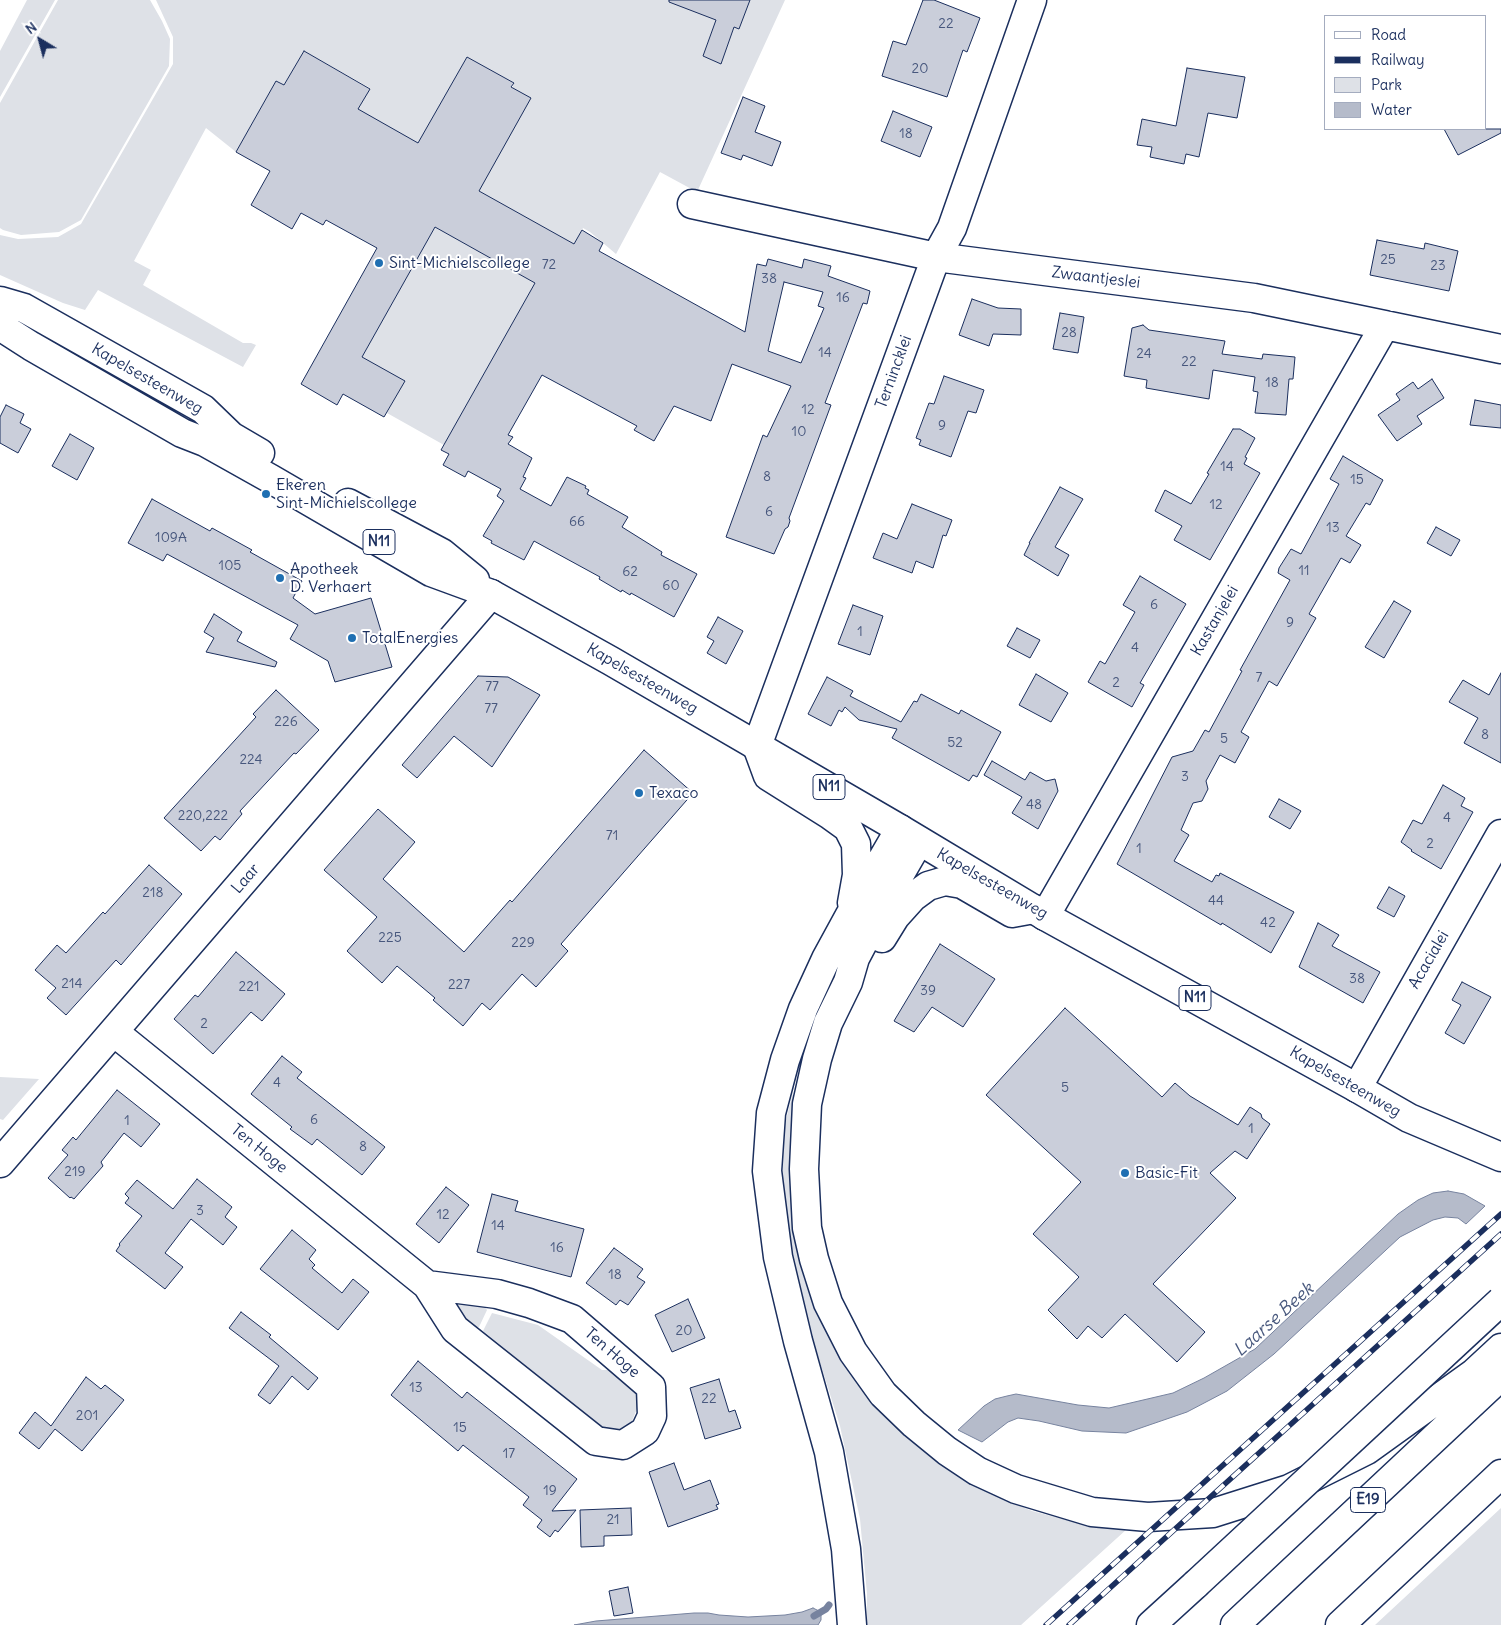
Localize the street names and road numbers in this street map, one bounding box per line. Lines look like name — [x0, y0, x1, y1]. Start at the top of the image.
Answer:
street label: Zwaantjeslei — [1051, 263, 1141, 293]
street label: Ternincklei — [872, 333, 916, 411]
street label: Kapelsesteenweg — [88, 339, 206, 419]
road number: N11 — [363, 530, 395, 554]
street label: Kastanjelei — [1187, 582, 1243, 660]
street label: Kapelsesteenweg — [583, 639, 701, 719]
road number: N11 — [813, 774, 845, 800]
street label: Kapelsesteenweg — [933, 844, 1051, 924]
street label: Laar — [228, 860, 264, 898]
street label: Acacialei — [1405, 927, 1453, 993]
road number: N11 — [1179, 986, 1211, 1010]
street label: Kapelsesteenweg — [1286, 1042, 1404, 1122]
street label: Ten Hoge — [227, 1120, 291, 1178]
street label: Ten Hoge — [580, 1324, 644, 1382]
road number: E19 — [1350, 1488, 1386, 1512]

